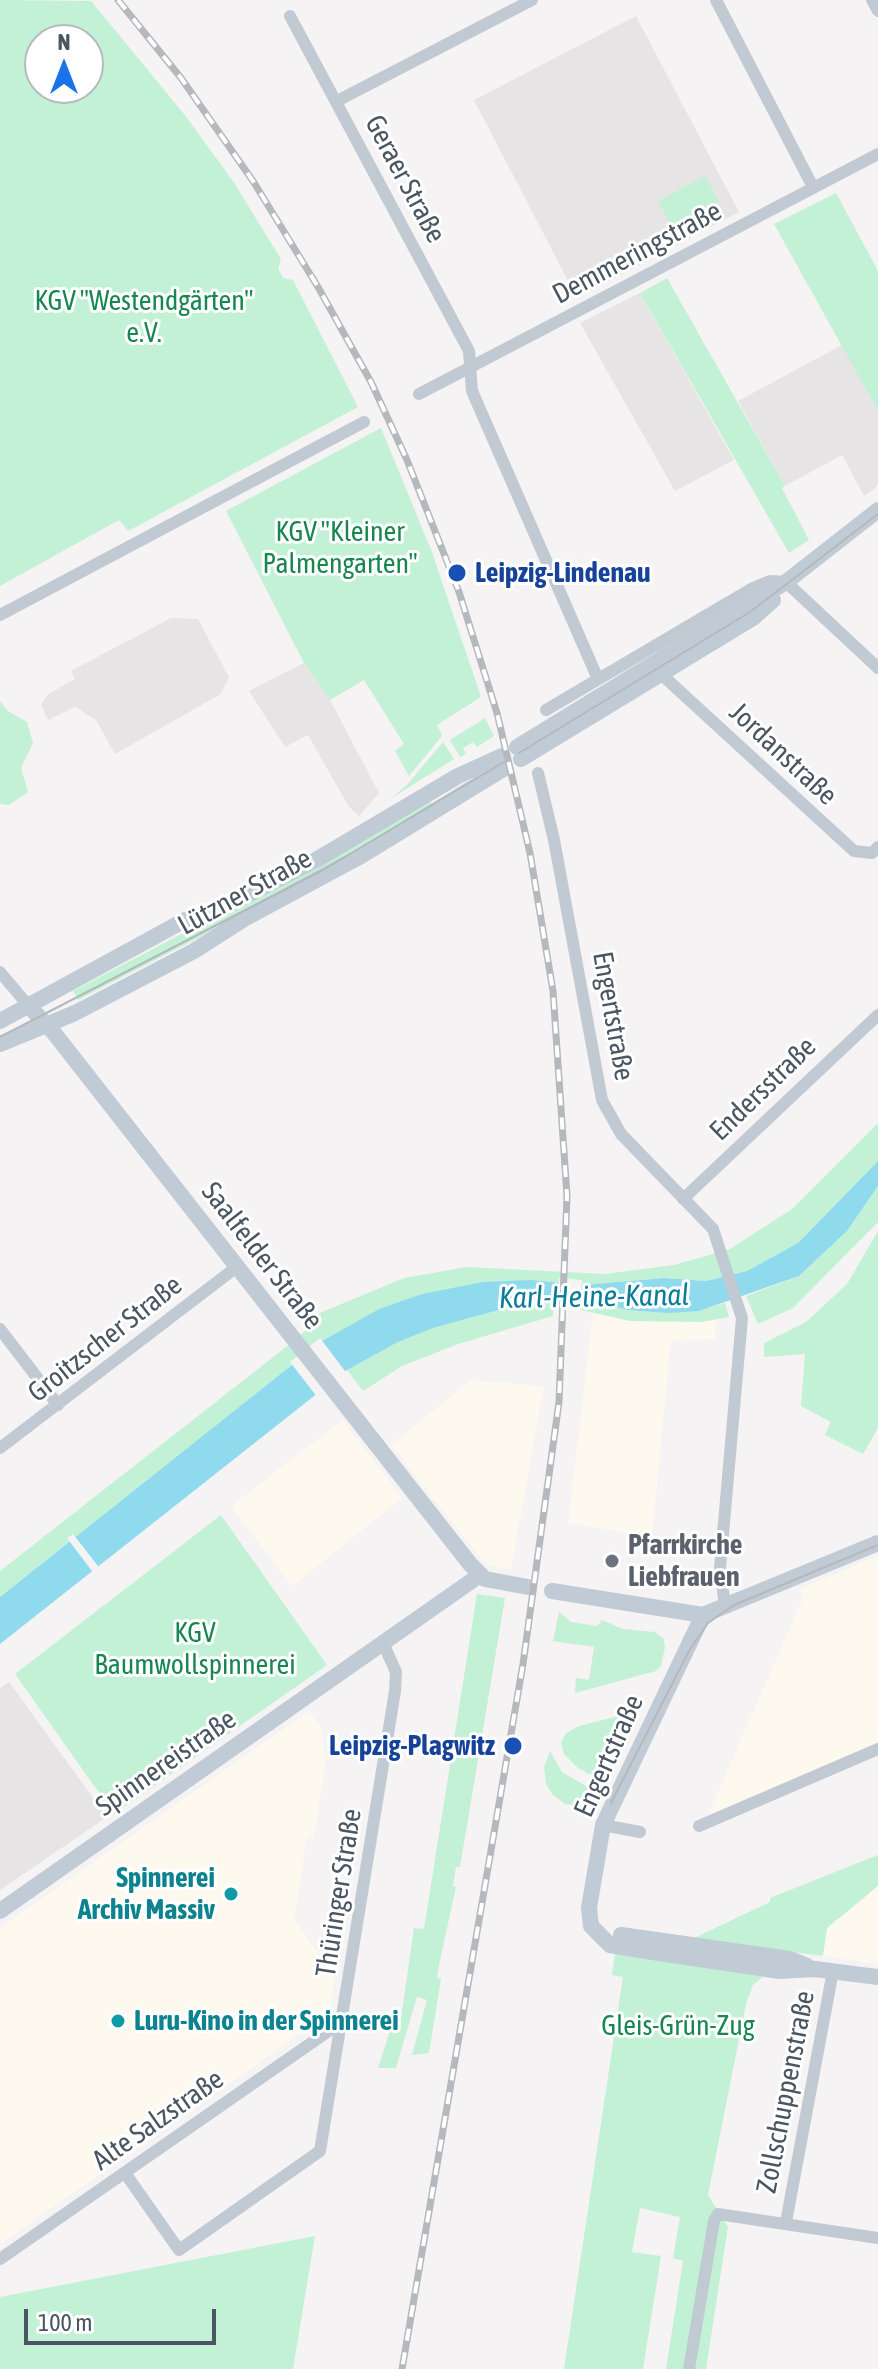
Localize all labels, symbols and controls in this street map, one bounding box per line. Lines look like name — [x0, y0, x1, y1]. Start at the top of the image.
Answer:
north arrow — [24, 24, 104, 104]
text: N — [58, 29, 70, 55]
street label: Geraer Straße — [357, 110, 453, 248]
street label: Demmeringstraße — [547, 194, 727, 312]
park label: KGV "Westendgärten" e.V. — [35, 284, 253, 350]
park label: KGV "Kleiner Palmengarten" — [262, 515, 418, 581]
place label: Leipzig-Lindenau — [475, 556, 651, 590]
marker: Leipzig-Lindenau — [446, 562, 468, 584]
street label: Jordanstraße — [722, 696, 844, 812]
street label: Lützner Straße — [172, 842, 318, 942]
street label: Engertstraße — [585, 949, 641, 1083]
street label: Endersstraße — [703, 1030, 823, 1148]
street label: Saalfelder Straße — [194, 1176, 330, 1336]
street label: Groitzscher Straße — [21, 1269, 189, 1409]
water label: Karl-Heine-Kanal — [498, 1277, 690, 1317]
place label: Pfarrkirche Liebfrauen — [628, 1528, 743, 1594]
marker: Pfarrkirche Liebfrauen — [603, 1552, 621, 1570]
park label: KGV Baumwollspinnerei — [94, 1616, 296, 1682]
street label: Engertstraße — [567, 1690, 651, 1822]
street label: Spinnereistraße — [89, 1702, 243, 1824]
place label: Leipzig-Plagwitz — [329, 1729, 495, 1763]
marker: Leipzig-Plagwitz — [502, 1735, 524, 1757]
street label: Thüringer Straße — [309, 1807, 369, 1979]
place label: Spinnerei Archiv Massiv — [78, 1861, 215, 1927]
marker: Spinnerei Archiv Massiv — [222, 1885, 240, 1903]
street label: Zollschuppenstraße — [750, 1988, 822, 2196]
place label: Luru-Kino in der Spinnerei — [134, 2004, 399, 2038]
park label: Gleis-Grün-Zug — [601, 2009, 755, 2043]
marker: Luru-Kino in der Spinnerei — [109, 2012, 127, 2030]
street label: Alte Salzstraße — [86, 2063, 230, 2177]
scale bar — [28, 2293, 220, 2343]
text: 100 m — [38, 2309, 92, 2336]

